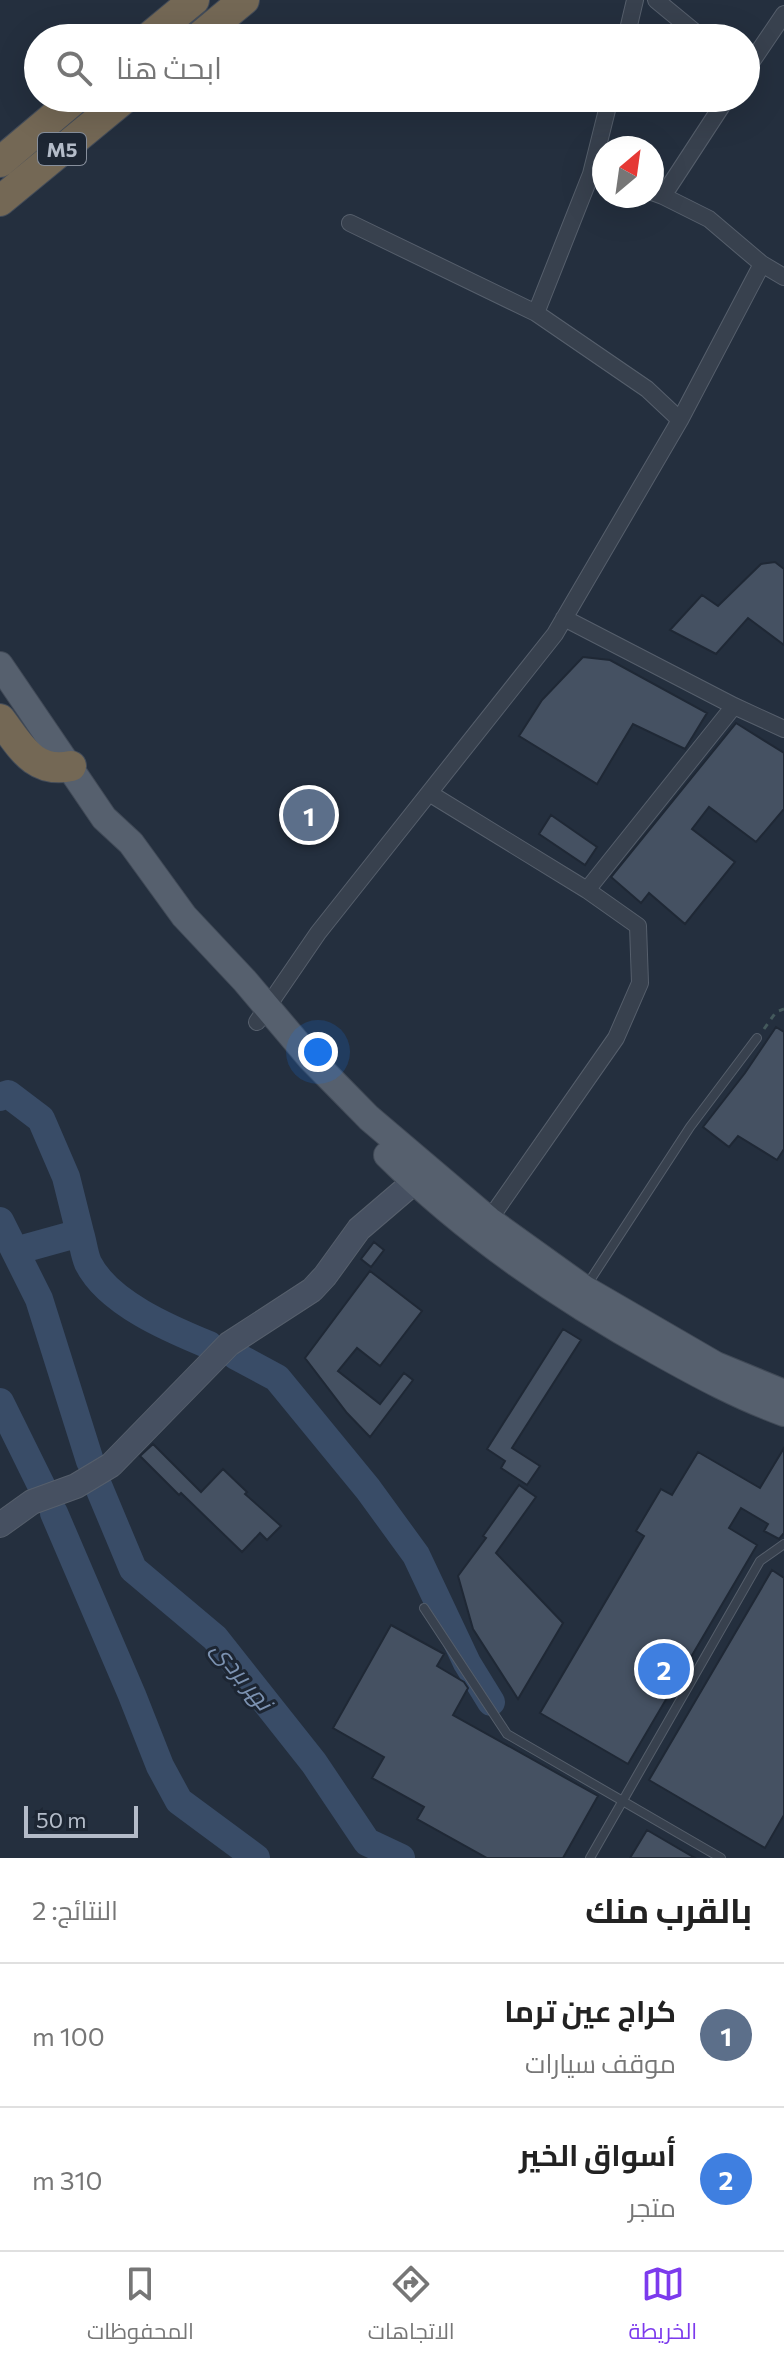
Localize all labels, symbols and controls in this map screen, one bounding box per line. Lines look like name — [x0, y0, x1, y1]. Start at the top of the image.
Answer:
search box — [24, 24, 760, 112]
icon: search — [52, 46, 96, 90]
text: ابحث هنا — [116, 48, 222, 85]
road number: M5 — [38, 133, 86, 165]
north arrow — [592, 136, 664, 208]
pin: 1 — [283, 785, 335, 845]
your location — [298, 1032, 338, 1072]
water label: نهر بردى — [206, 1634, 281, 1718]
pin: 2 — [638, 1639, 690, 1699]
scale bar — [24, 1802, 138, 1838]
text: 50 m — [36, 1806, 86, 1833]
text: بالقرب منك — [585, 1888, 752, 1930]
text: النتائج: 2 — [32, 1894, 118, 1925]
text: كراج عين ترما — [504, 1991, 676, 2028]
text: 100 m — [32, 2020, 105, 2051]
text: 1 — [720, 2020, 732, 2051]
text: موقف سيارات — [525, 2047, 676, 2078]
text: أسواق الخير — [519, 2135, 676, 2172]
text: 310 m — [32, 2164, 103, 2195]
text: 2 — [719, 2164, 733, 2195]
text: متجر — [628, 2191, 676, 2222]
tab: المحفوظات — [87, 2262, 194, 2352]
tab: الاتجاهات — [368, 2262, 455, 2352]
tab: الخريطة — [628, 2262, 697, 2352]

